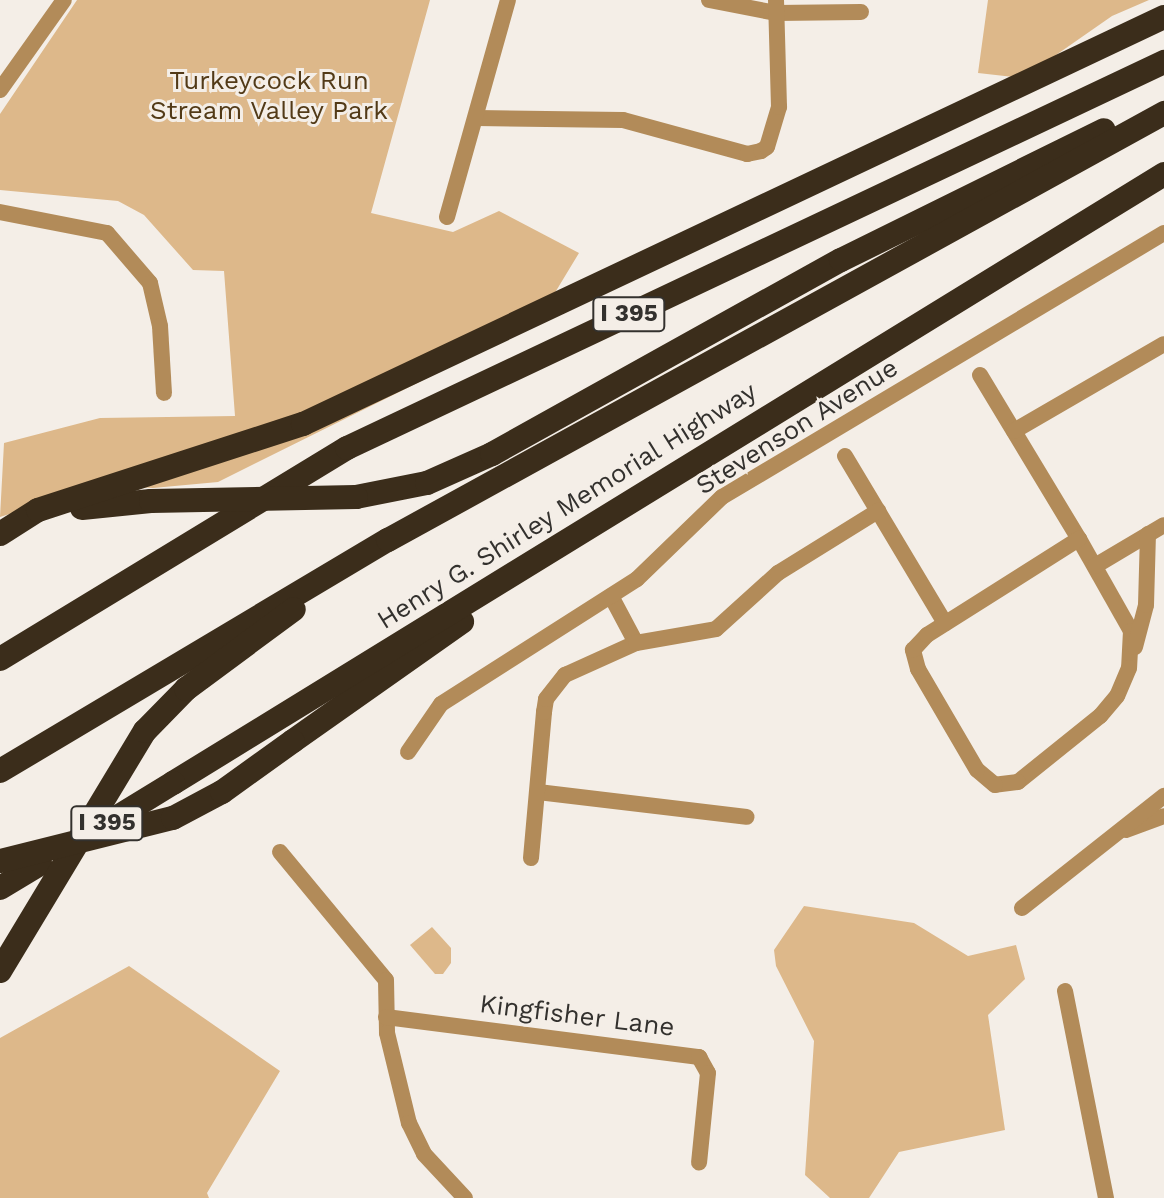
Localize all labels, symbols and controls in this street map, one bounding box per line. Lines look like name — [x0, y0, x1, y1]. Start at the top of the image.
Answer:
park label: Turkeycock Run Stream Valley Park — [149, 65, 389, 126]
road number: I 395 — [591, 294, 667, 334]
street label: Stevenson Avenue — [690, 352, 904, 502]
street label: Henry G. Shirley Memorial Highway — [371, 375, 763, 637]
road number: I 395 — [69, 803, 145, 843]
street label: Kingfisher Lane — [477, 989, 677, 1043]

